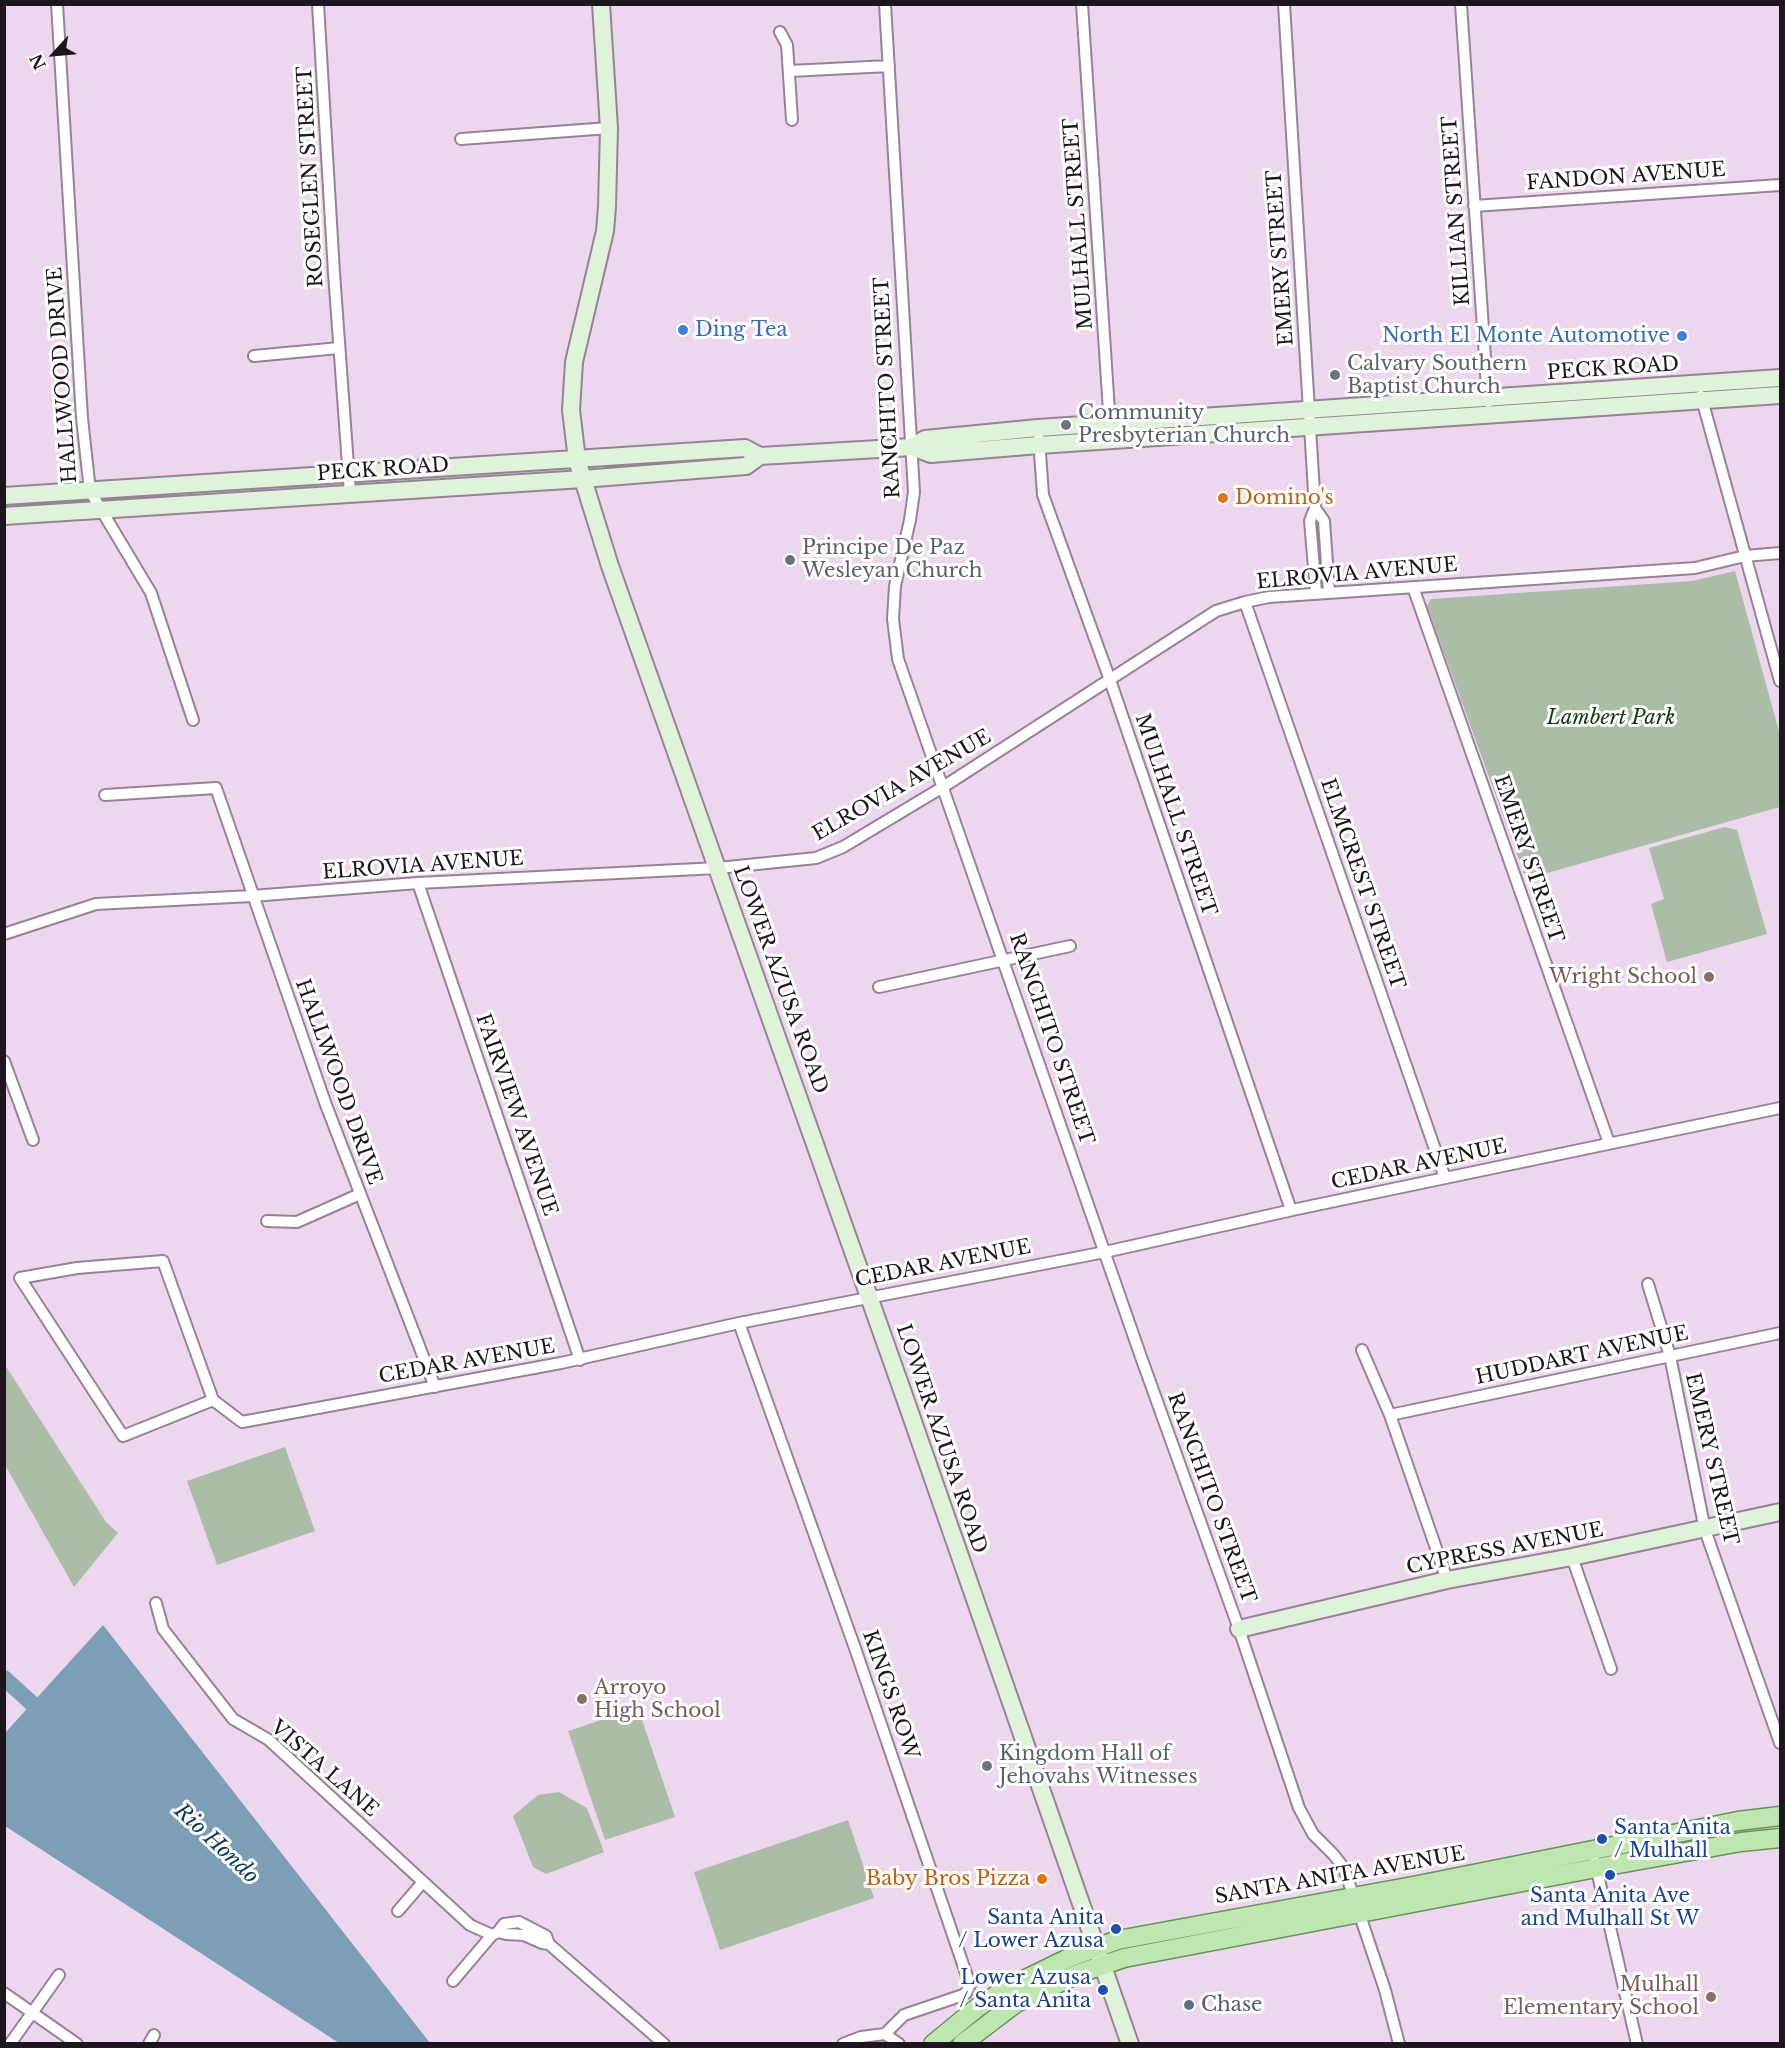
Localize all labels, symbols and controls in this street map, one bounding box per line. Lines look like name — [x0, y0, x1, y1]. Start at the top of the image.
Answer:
north arrow — [24, 24, 84, 84]
text: N — [26, 51, 50, 73]
street label: ROSEGLEN STREET — [293, 66, 329, 288]
street label: KILLIAN STREET — [1438, 115, 1476, 307]
street label: MULHALL STREET — [1060, 117, 1098, 331]
street label: FANDON AVENUE — [1526, 158, 1726, 196]
street label: EMERY STREET — [1263, 169, 1299, 347]
street label: HALLWOOD DRIVE — [43, 266, 83, 484]
street label: RANCHITO STREET — [870, 276, 906, 500]
place label: Ding Tea — [695, 318, 787, 342]
marker: Ding Tea — [676, 323, 690, 337]
place label: North El Monte Automotive — [1382, 324, 1670, 348]
marker: North El Monte Automotive — [1675, 329, 1689, 343]
place label: Calvary Southern Baptist Church — [1347, 352, 1527, 399]
street label: PECK ROAD — [1546, 352, 1680, 386]
marker: Calvary Southern Baptist Church — [1328, 368, 1342, 382]
place label: Community Presbyterian Church — [1078, 401, 1290, 448]
marker: Community Presbyterian Church — [1059, 418, 1073, 432]
street label: PECK ROAD — [316, 453, 450, 487]
place label: Domino's — [1235, 486, 1334, 510]
marker: Domino's — [1216, 491, 1230, 505]
place label: Principe De Paz Wesleyan Church — [802, 536, 982, 583]
marker: Principe De Paz Wesleyan Church — [783, 553, 797, 567]
street label: ELROVIA AVENUE — [1255, 553, 1459, 595]
park label: Lambert Park — [1547, 706, 1675, 730]
street label: MULHALL STREET — [1129, 711, 1221, 919]
street label: ELROVIA AVENUE — [809, 725, 995, 847]
street label: EMERY STREET — [1488, 772, 1568, 946]
street label: ELMCREST STREET — [1315, 776, 1409, 992]
street label: ELROVIA AVENUE — [321, 847, 525, 885]
street label: LOWER AZUSA ROAD — [728, 863, 832, 1097]
street label: RANCHITO STREET — [1004, 930, 1098, 1148]
place label: Wright School — [1549, 965, 1697, 989]
marker: Wright School — [1702, 970, 1716, 984]
street label: HALLWOOD DRIVE — [290, 976, 386, 1188]
street label: FAIRVIEW AVENUE — [470, 1011, 562, 1219]
street label: CEDAR AVENUE — [1329, 1135, 1509, 1195]
street label: CEDAR AVENUE — [853, 1235, 1033, 1293]
street label: LOWER AZUSA ROAD — [890, 1321, 992, 1557]
street label: HUDDART AVENUE — [1474, 1322, 1690, 1390]
street label: CEDAR AVENUE — [377, 1335, 557, 1389]
street label: EMERY STREET — [1680, 1371, 1742, 1547]
street label: RANCHITO STREET — [1162, 1390, 1260, 1606]
street label: CYPRESS AVENUE — [1404, 1518, 1606, 1580]
street label: KINGS ROW — [857, 1627, 923, 1763]
place label: Arroyo High School — [594, 1676, 721, 1723]
marker: Arroyo High School — [575, 1692, 589, 1706]
street label: VISTA LANE — [265, 1716, 383, 1822]
place label: Kingdom Hall of Jehovahs Witnesses — [999, 1742, 1198, 1789]
marker: Kingdom Hall of Jehovahs Witnesses — [980, 1759, 994, 1773]
water label: Rio Hondo — [169, 1799, 263, 1889]
place label: Santa Anita / Mulhall — [1614, 1816, 1731, 1863]
marker: Santa Anita / Mulhall — [1595, 1832, 1609, 1846]
street label: SANTA ANITA AVENUE — [1213, 1842, 1467, 1910]
place label: Baby Bros Pizza — [866, 1867, 1030, 1891]
marker: Santa Anita Ave and Mulhall St W — [1603, 1868, 1617, 1882]
marker: Baby Bros Pizza — [1035, 1872, 1049, 1886]
place label: Santa Anita Ave and Mulhall St W — [1521, 1884, 1699, 1931]
place label: Santa Anita / Lower Azusa — [958, 1906, 1104, 1953]
marker: Santa Anita / Lower Azusa — [1109, 1922, 1123, 1936]
place label: Lower Azusa / Santa Anita — [959, 1966, 1091, 2013]
place label: Mulhall Elementary School — [1503, 1973, 1699, 2020]
marker: Lower Azusa / Santa Anita — [1096, 1983, 1110, 1997]
marker: Mulhall Elementary School — [1704, 1990, 1718, 2004]
place label: Chase — [1201, 1993, 1262, 2017]
marker: Chase — [1182, 1998, 1196, 2012]

